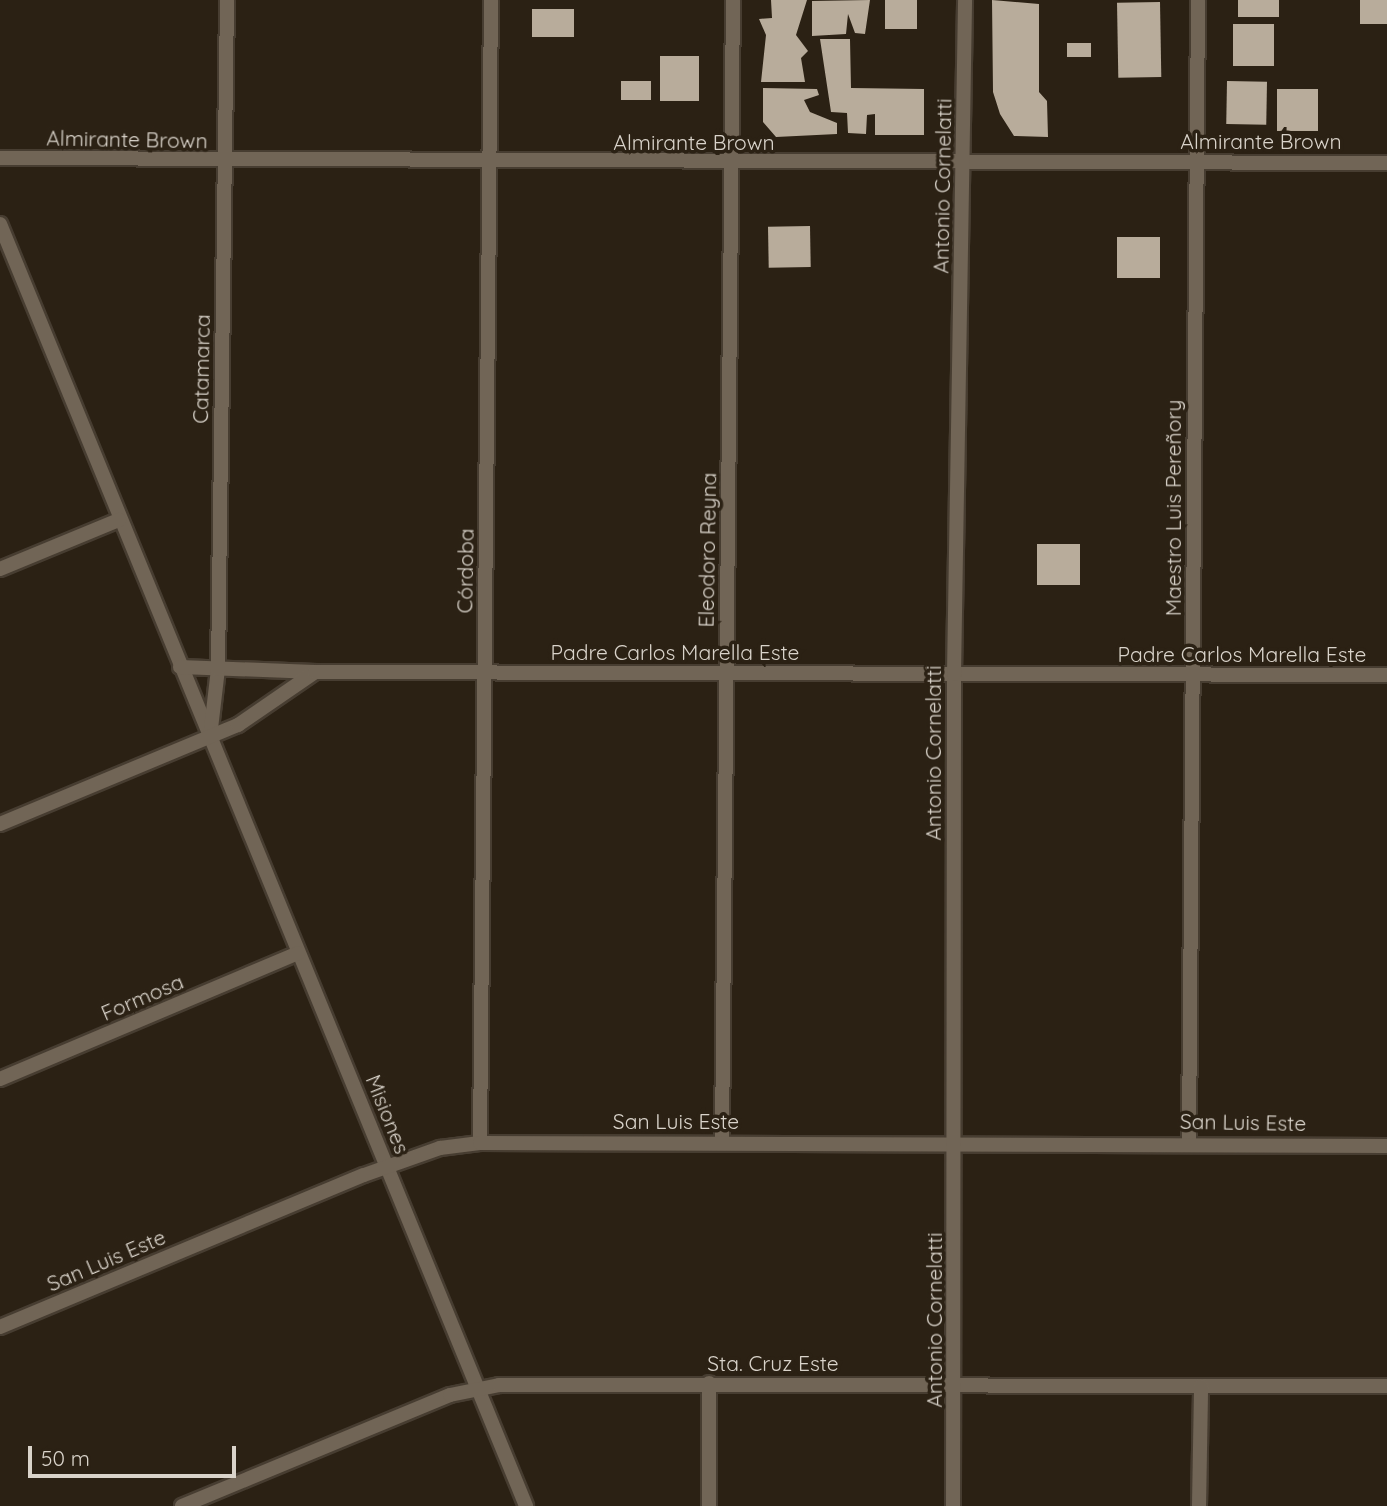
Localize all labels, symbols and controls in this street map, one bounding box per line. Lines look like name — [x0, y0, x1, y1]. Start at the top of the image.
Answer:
street label: Antonio Cornelatti — [928, 98, 956, 274]
street label: Almirante Brown — [46, 125, 208, 153]
street label: Almirante Brown — [1180, 128, 1342, 154]
street label: Almirante Brown — [613, 129, 775, 155]
street label: Catamarca — [187, 314, 215, 424]
street label: Maestro Luis Pereñory — [1160, 400, 1186, 616]
street label: Eleodoro Reyna — [693, 472, 721, 628]
street label: Córdoba — [452, 528, 478, 614]
street label: Padre Carlos Marella Este — [551, 639, 799, 665]
street label: Padre Carlos Marella Este — [1118, 641, 1366, 667]
street label: Antonio Cornelatti — [920, 665, 946, 841]
street label: Formosa — [97, 968, 187, 1026]
street label: Misiones — [361, 1071, 415, 1157]
street label: San Luis Este — [613, 1108, 739, 1134]
street label: San Luis Este — [1180, 1108, 1306, 1136]
street label: San Luis Este — [43, 1224, 169, 1296]
street label: Antonio Cornelatti — [921, 1232, 947, 1408]
street label: Sta. Cruz Este — [707, 1350, 839, 1376]
scale bar — [32, 1432, 240, 1476]
text: 50 m — [41, 1445, 90, 1471]

